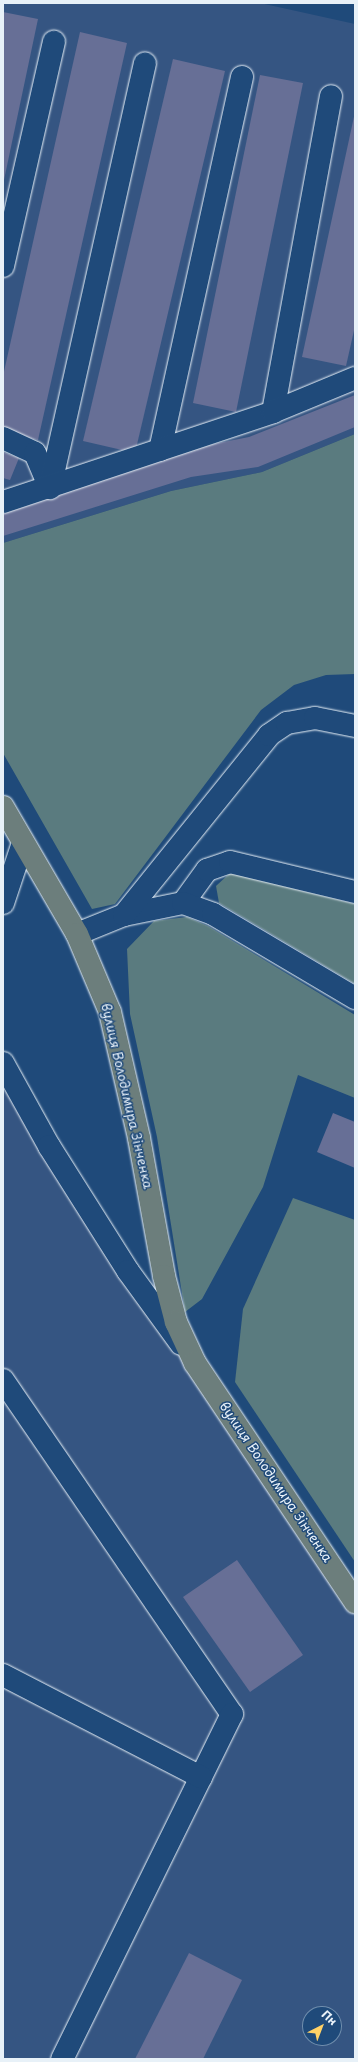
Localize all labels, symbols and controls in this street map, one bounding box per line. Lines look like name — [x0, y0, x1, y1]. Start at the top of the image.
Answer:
street label: вулиця Володимира Зінченка — [98, 1002, 156, 1190]
street label: вулиця Володимира Зінченка — [216, 1399, 336, 1565]
north arrow — [302, 2006, 342, 2046]
text: Пн — [318, 2006, 341, 2029]

